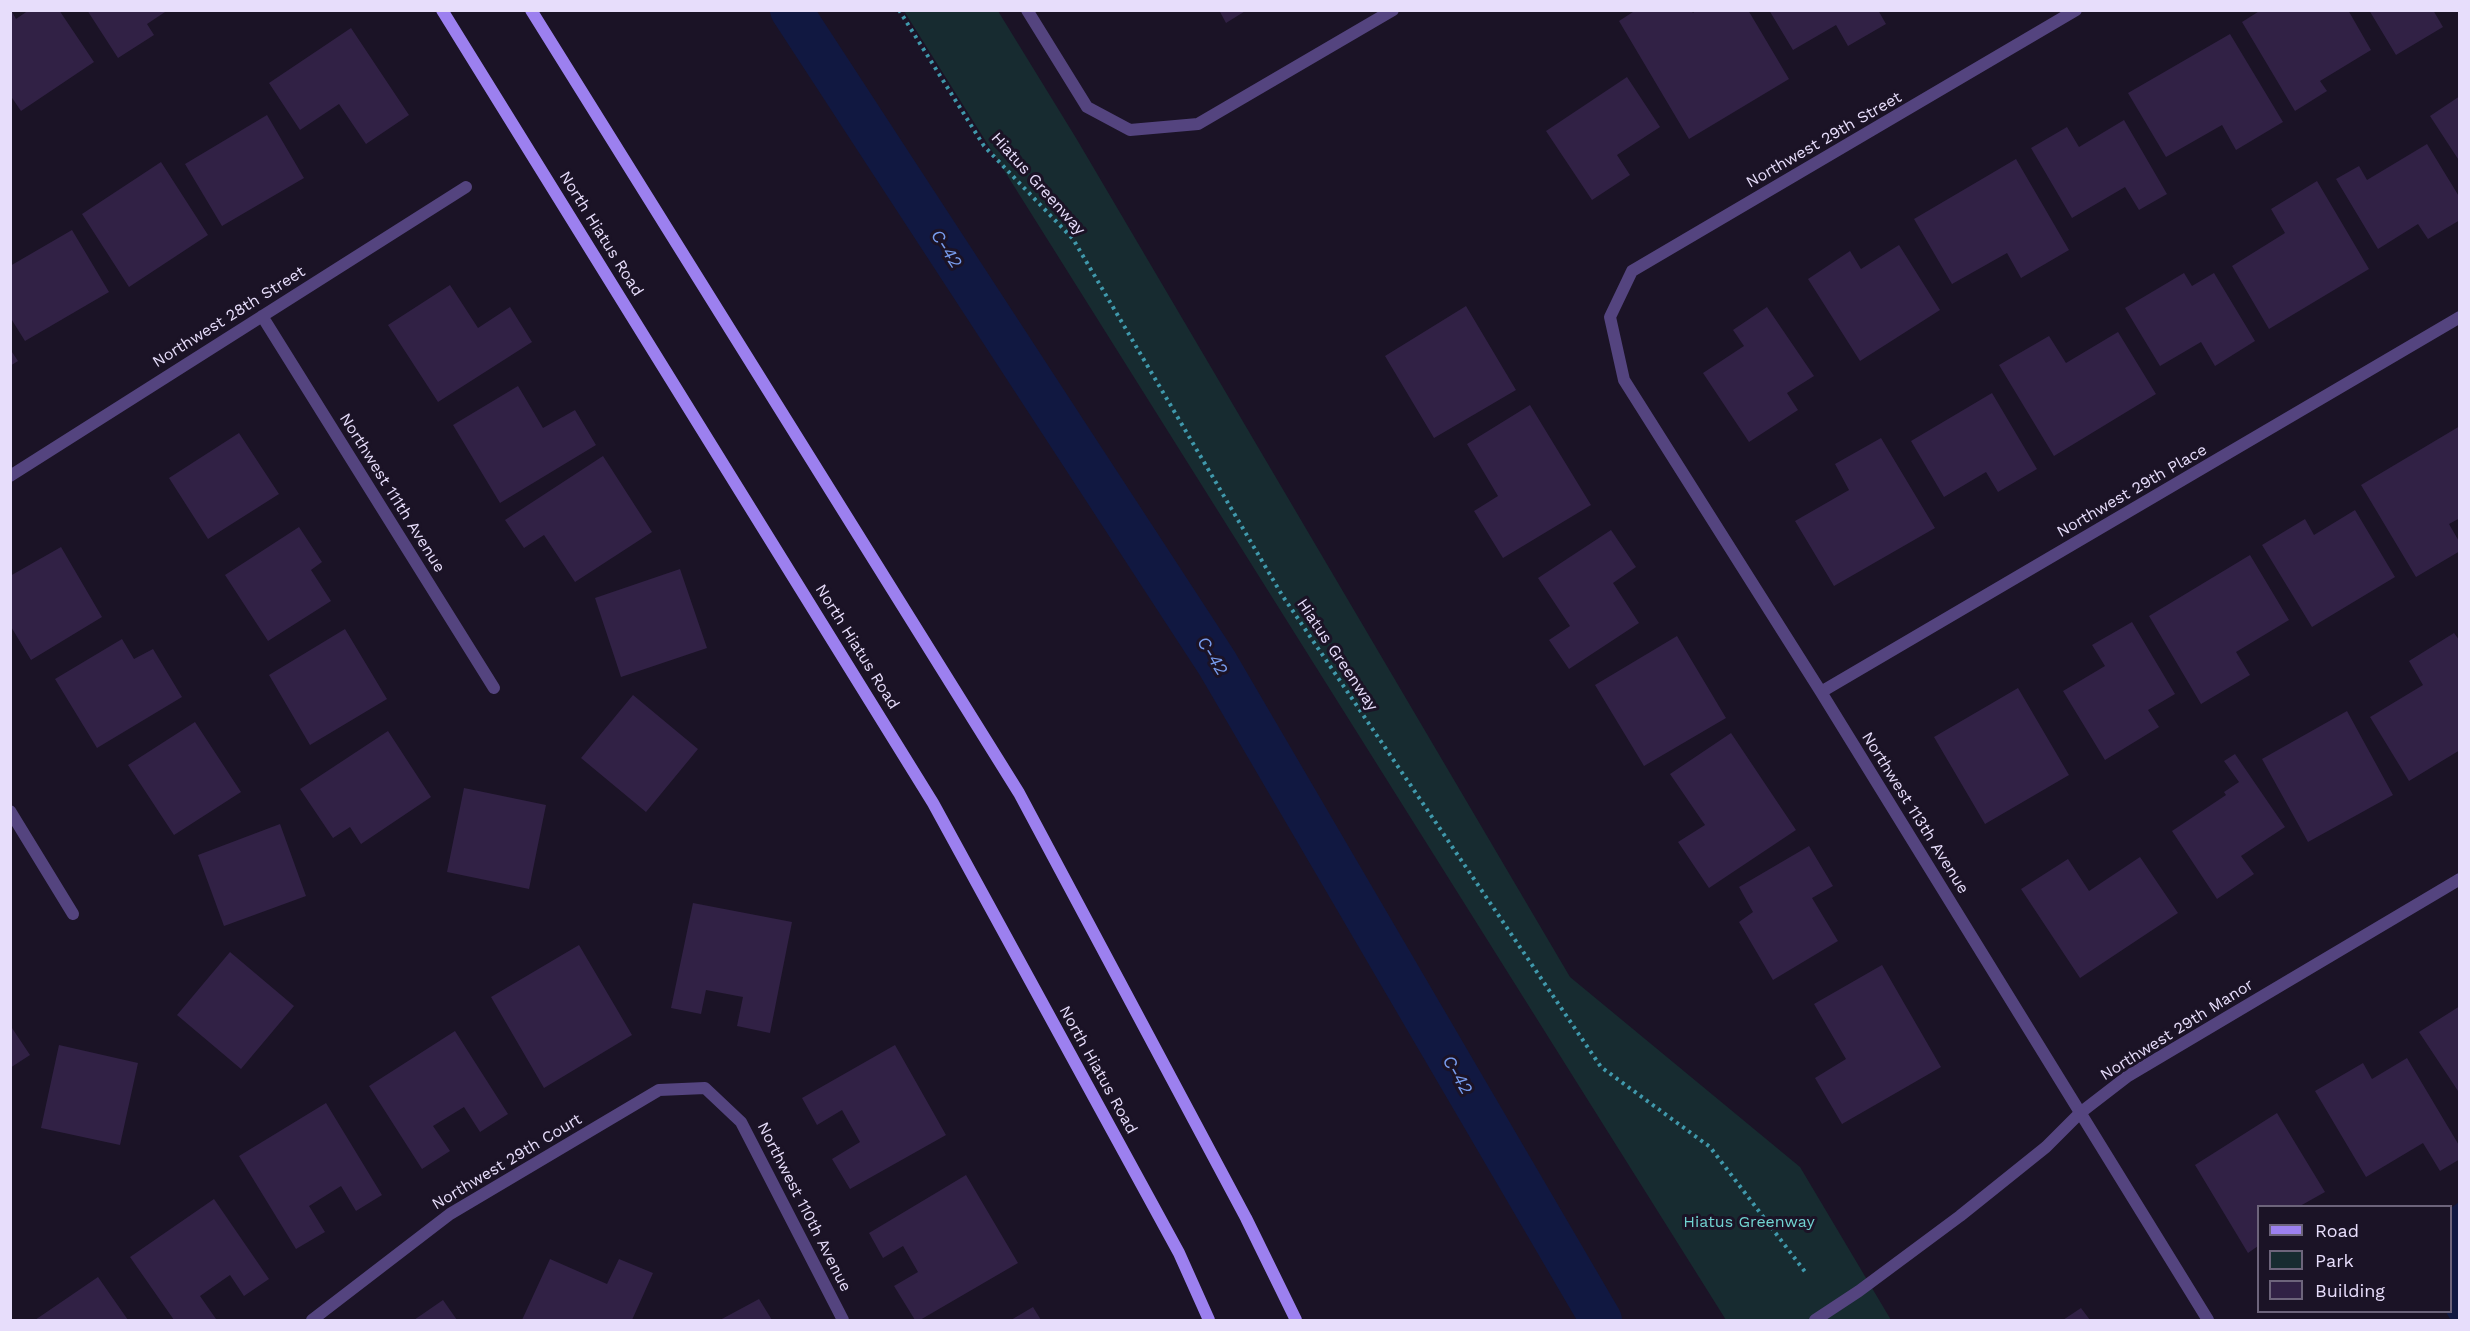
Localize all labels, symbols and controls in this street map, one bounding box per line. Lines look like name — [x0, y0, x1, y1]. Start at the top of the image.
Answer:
street label: Northwest 29th Street — [1743, 88, 1905, 192]
street label: Hiatus Greenway — [987, 129, 1089, 239]
street label: North Hiatus Road — [555, 168, 647, 300]
water label: C-42 — [926, 226, 966, 272]
street label: Northwest 28th Street — [149, 262, 309, 372]
street label: Northwest 111th Avenue — [335, 410, 449, 576]
street label: Northwest 29th Place — [2054, 440, 2210, 542]
street label: North Hiatus Road — [811, 581, 903, 713]
street label: Hiatus Greenway — [1292, 595, 1382, 715]
water label: C-42 — [1192, 633, 1232, 679]
street label: Northwest 113th Avenue — [1857, 729, 1973, 897]
street label: Northwest 29th Manor — [2097, 975, 2257, 1085]
street label: North Hiatus Road — [1055, 1003, 1141, 1137]
water label: C-42 — [1437, 1052, 1477, 1098]
street label: Northwest 29th Court — [429, 1110, 585, 1214]
street label: Northwest 110th Avenue — [753, 1119, 855, 1295]
legend — [2257, 1205, 2452, 1313]
park label: Hiatus Greenway — [1683, 1212, 1815, 1232]
text: Road — [2315, 1220, 2359, 1241]
text: Park — [2315, 1250, 2354, 1271]
text: Building — [2315, 1280, 2385, 1301]

